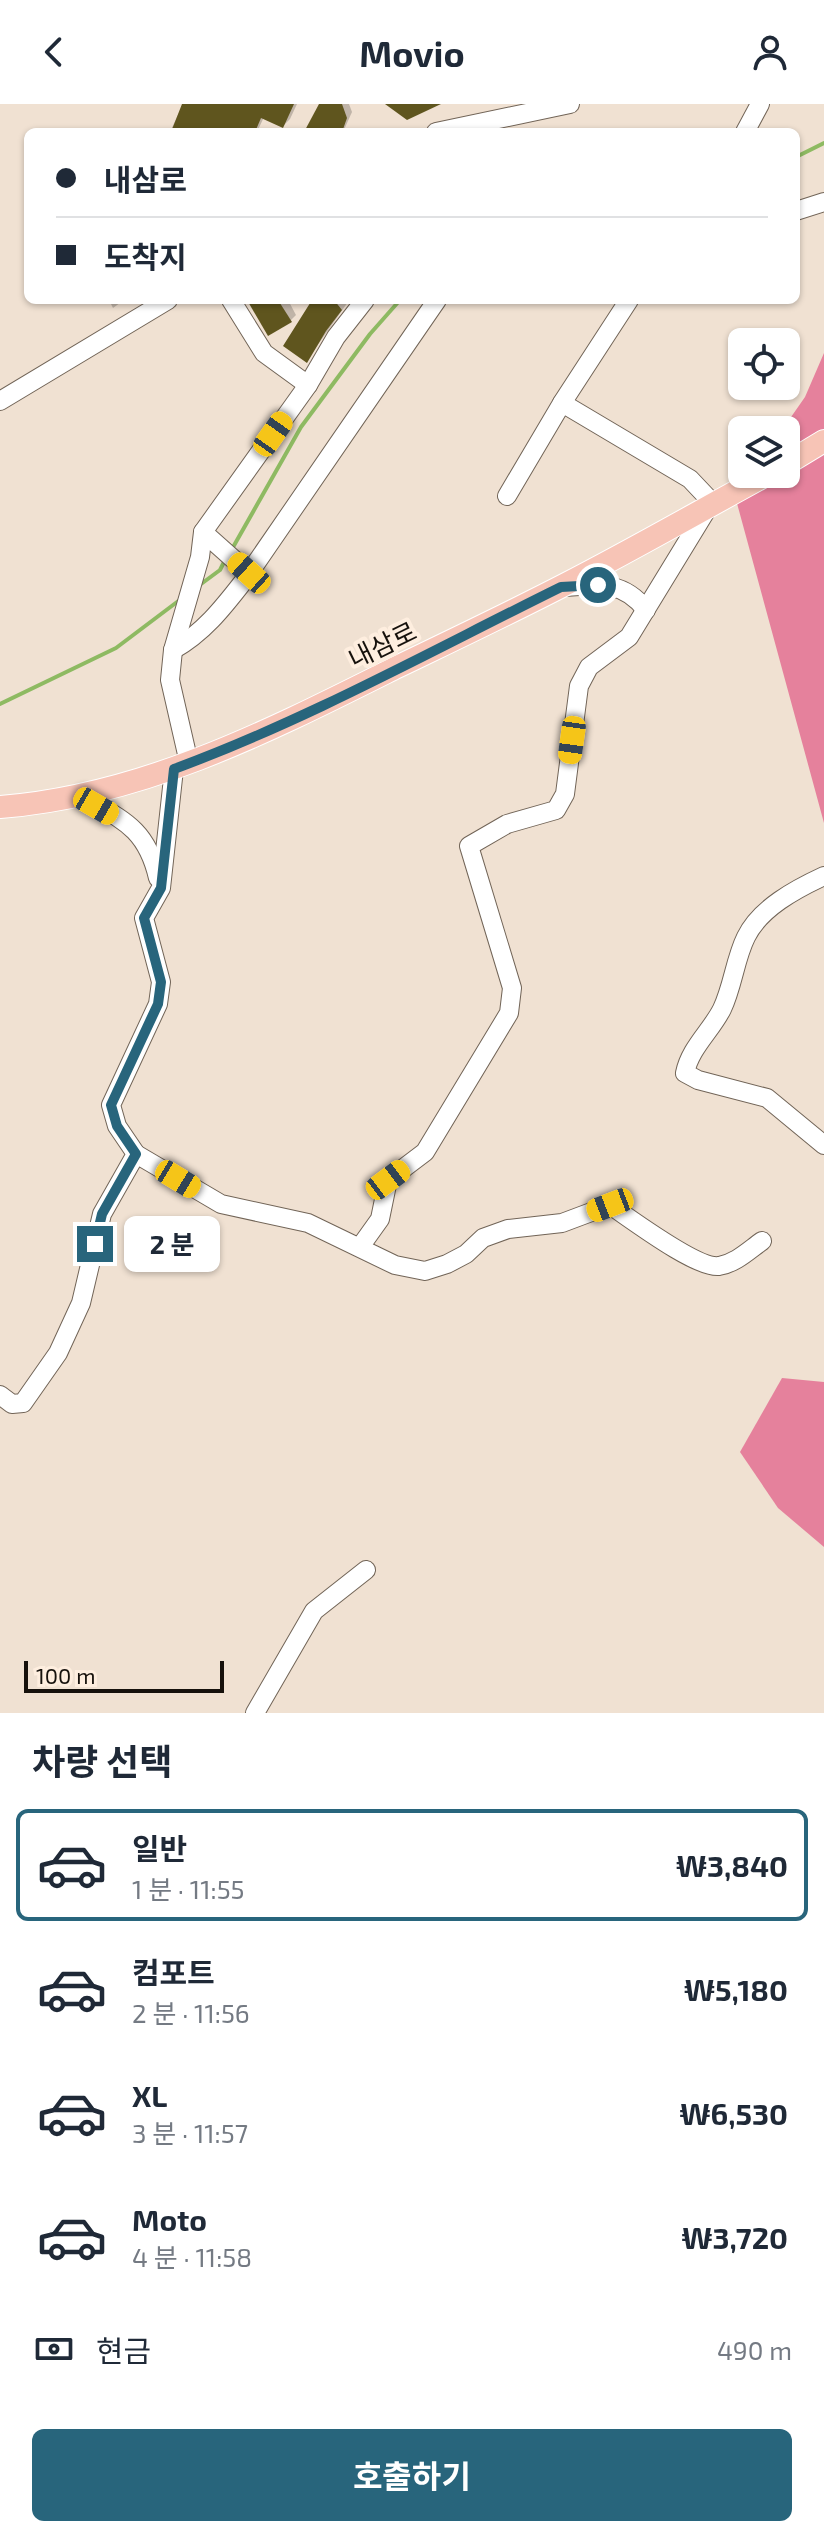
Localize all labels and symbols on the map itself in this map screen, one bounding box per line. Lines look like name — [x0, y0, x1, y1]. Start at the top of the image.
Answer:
car — [249, 407, 297, 461]
car — [223, 548, 275, 598]
route start — [580, 567, 616, 603]
street label: 내삼로 — [343, 614, 421, 674]
car — [557, 715, 587, 765]
car — [69, 784, 123, 828]
car — [151, 1156, 205, 1202]
car — [362, 1156, 414, 1204]
car — [583, 1185, 637, 1225]
callout: 2 분 — [123, 1216, 219, 1272]
route end — [77, 1226, 113, 1262]
scale bar — [24, 1657, 224, 1693]

